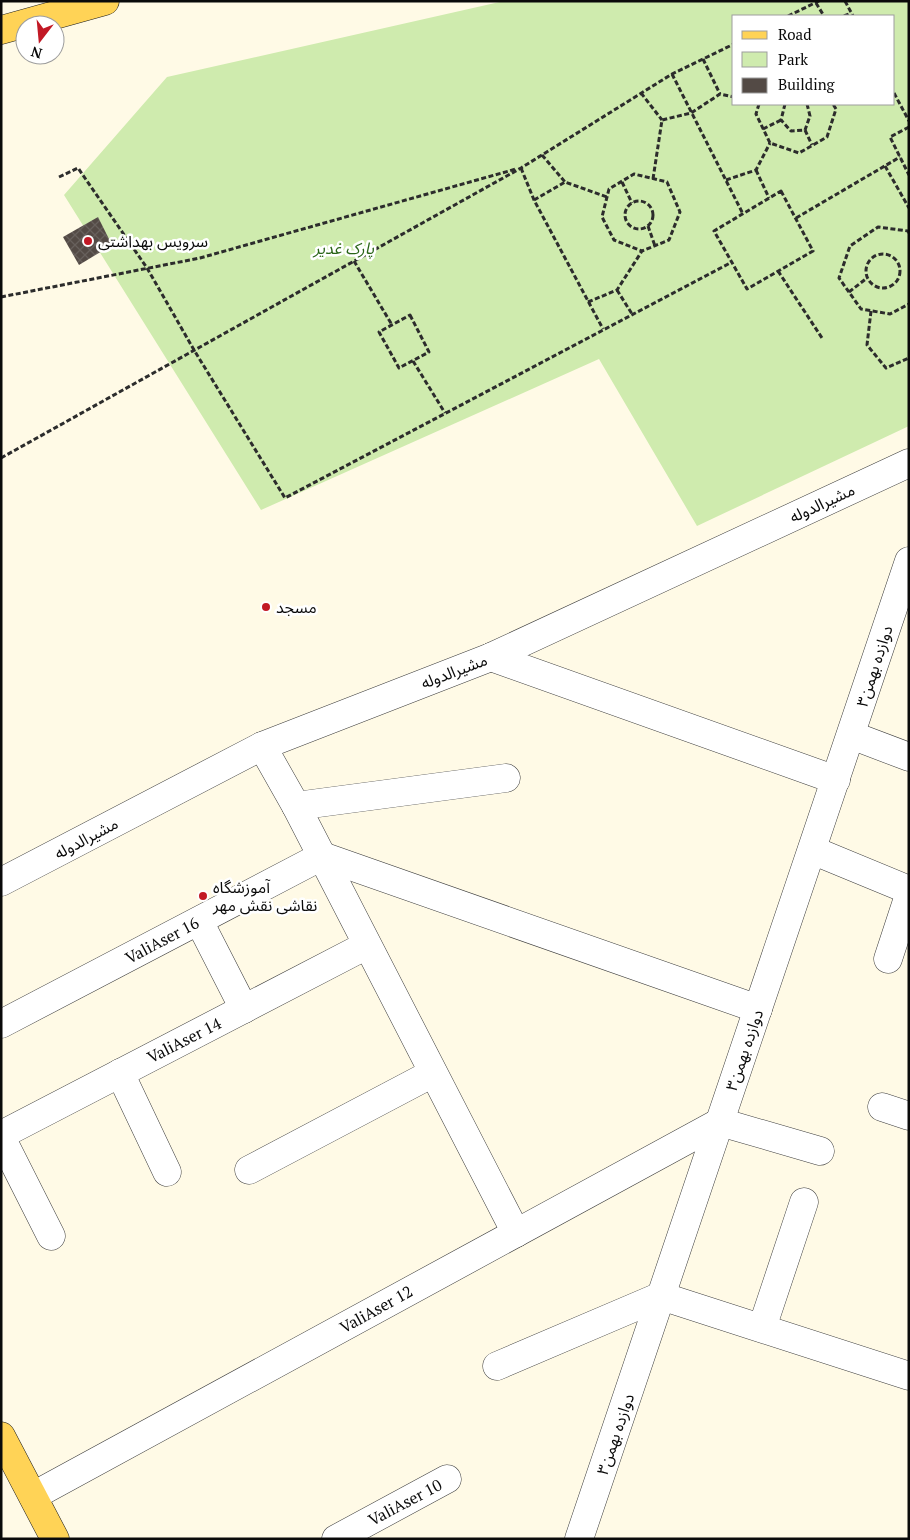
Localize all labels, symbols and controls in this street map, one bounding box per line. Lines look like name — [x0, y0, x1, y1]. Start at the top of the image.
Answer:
north arrow — [15, 15, 65, 65]
legend — [732, 15, 895, 105]
text: Road — [778, 24, 811, 44]
text: N — [28, 42, 44, 64]
text: Park — [778, 49, 808, 69]
text: Building — [778, 74, 836, 94]
place label: سرویس بهداشتی — [98, 230, 208, 252]
marker: سرویس بهداشتی — [82, 235, 94, 247]
park label: پارک غدیر — [312, 237, 374, 259]
street label: مشیرالدوله — [786, 478, 858, 528]
place label: مسجد — [276, 596, 317, 618]
marker: مسجد — [260, 601, 272, 613]
street label: دوازده بهمن۳ — [850, 622, 898, 710]
street label: مشیرالدوله — [418, 648, 490, 694]
street label: مشیرالدوله — [50, 812, 122, 864]
place label: آموزشگاه نقاشی نقش مهر — [212, 876, 317, 916]
marker: آموزشگاه نقاشی نقش مهر — [197, 890, 209, 902]
street label: ValiAser 16 — [121, 911, 203, 969]
street label: دوازده بهمن۳ — [720, 1006, 768, 1094]
street label: ValiAser 14 — [143, 1012, 225, 1068]
street label: ValiAser 12 — [336, 1280, 416, 1338]
street label: دوازده بهمن۳ — [591, 1390, 639, 1478]
street label: ValiAser 10 — [364, 1473, 446, 1531]

